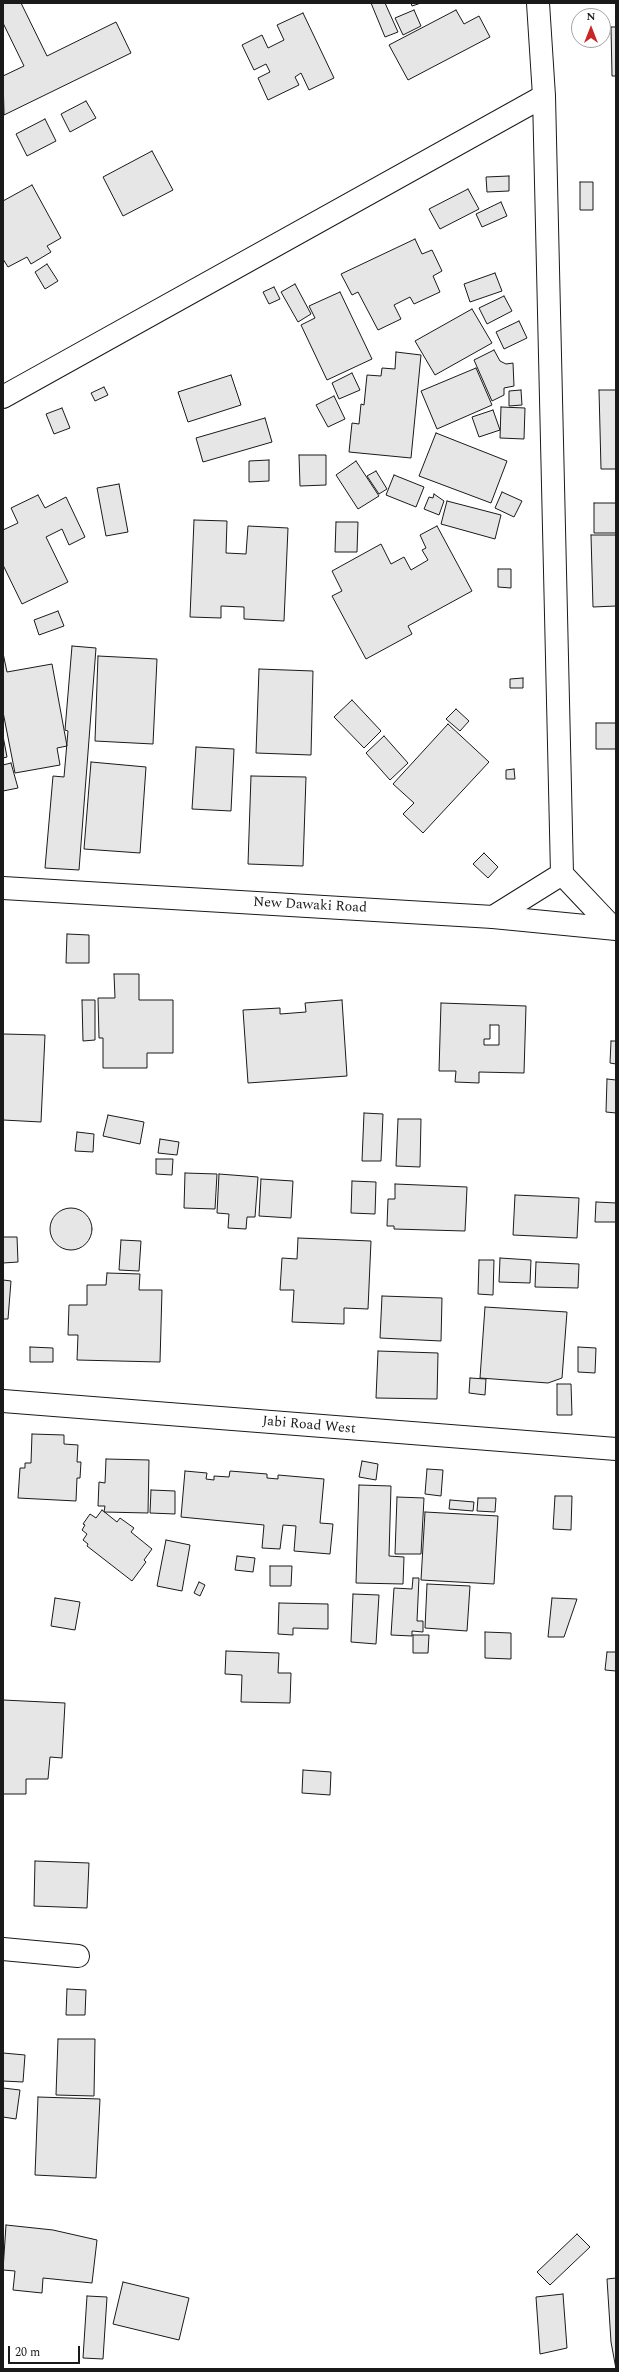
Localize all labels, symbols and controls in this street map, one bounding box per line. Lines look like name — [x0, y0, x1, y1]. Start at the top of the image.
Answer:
north arrow — [571, 8, 611, 48]
text: N — [587, 8, 595, 25]
street label: New Dawaki Road — [253, 895, 367, 917]
street label: Jabi Road West — [262, 1414, 356, 1438]
scale bar — [10, 2338, 82, 2364]
text: 20 m — [15, 2343, 40, 2362]

